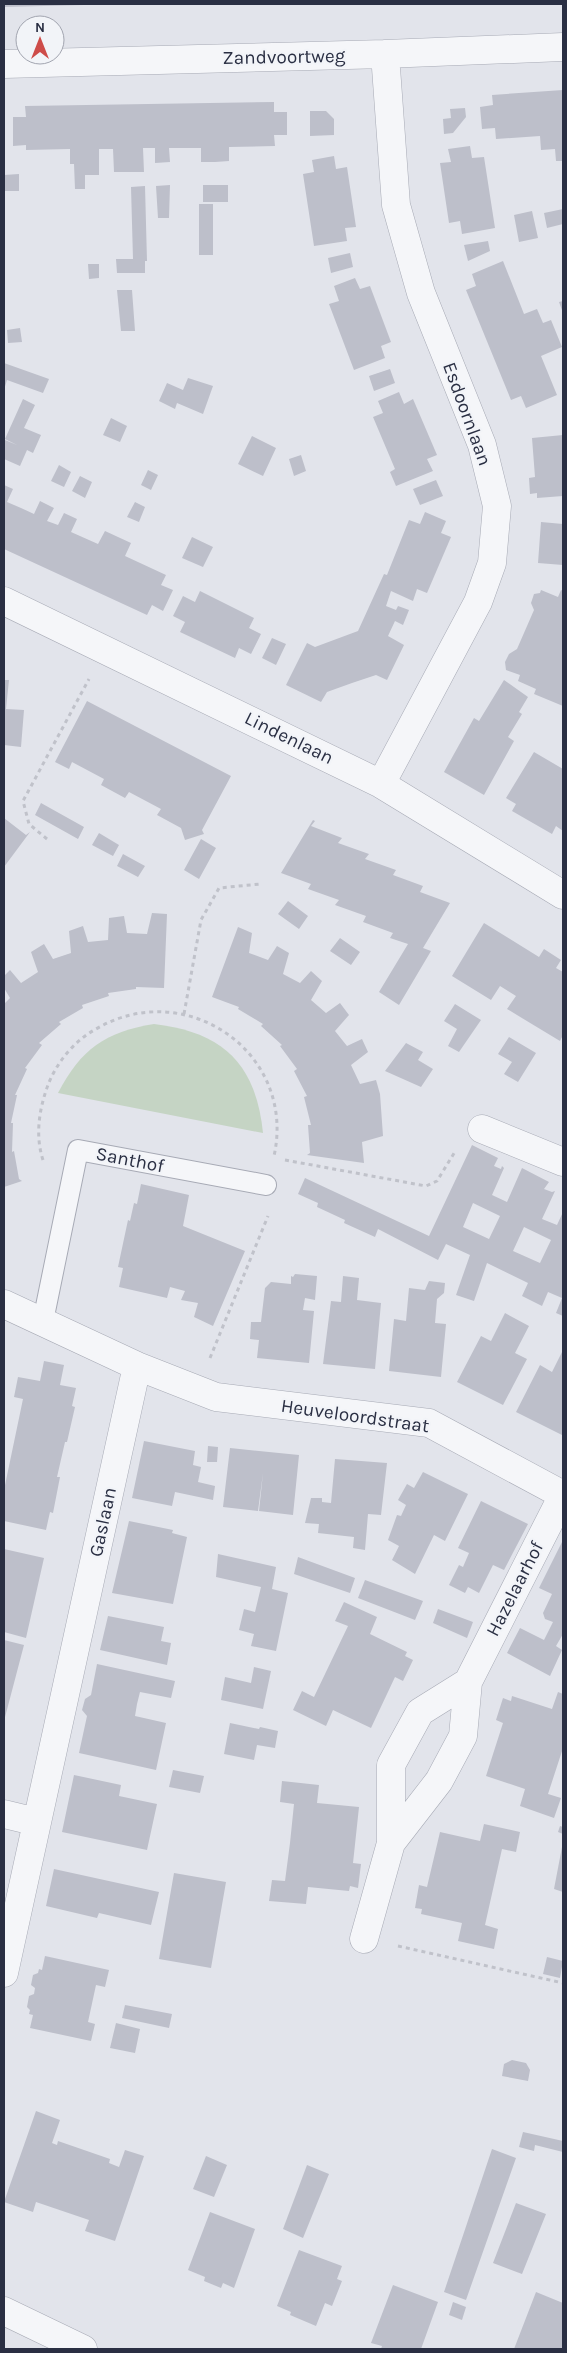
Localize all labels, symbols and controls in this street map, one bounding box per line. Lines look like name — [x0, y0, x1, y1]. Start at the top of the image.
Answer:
north arrow — [15, 15, 65, 65]
text: N — [35, 19, 45, 36]
street label: Zandvoortweg — [222, 45, 346, 69]
street label: Esdoornlaan — [438, 359, 496, 469]
street label: Lindenlaan — [241, 707, 337, 769]
street label: Santhof — [94, 1143, 166, 1177]
street label: Heuveloordstraat — [279, 1395, 431, 1437]
street label: Gaslaan — [85, 1485, 121, 1559]
street label: Hazelaarhof — [482, 1538, 548, 1640]

